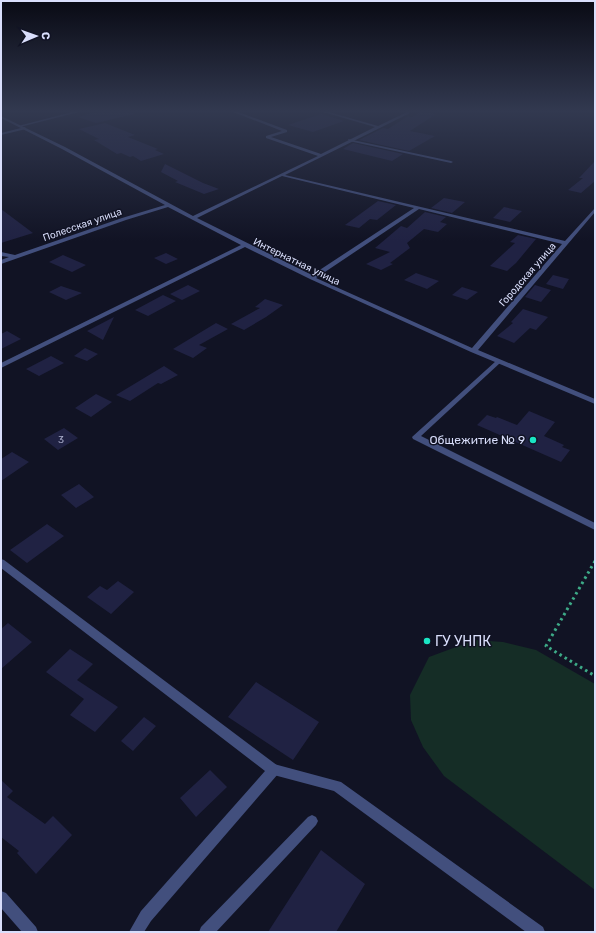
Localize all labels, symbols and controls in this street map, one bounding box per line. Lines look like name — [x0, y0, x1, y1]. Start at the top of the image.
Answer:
north arrow — [16, 16, 56, 56]
text: С — [39, 32, 52, 40]
street label: Полесская улица — [41, 206, 123, 244]
street label: Интернатная улица — [251, 236, 342, 288]
street label: Городская улица — [497, 240, 559, 309]
place label: Общежитие № 9 — [429, 433, 525, 447]
house number: 3 — [58, 434, 64, 446]
marker: Общежитие № 9 — [528, 435, 538, 445]
place label: ГУ УНПК — [435, 633, 491, 650]
marker: ГУ УНПК — [422, 636, 432, 646]

